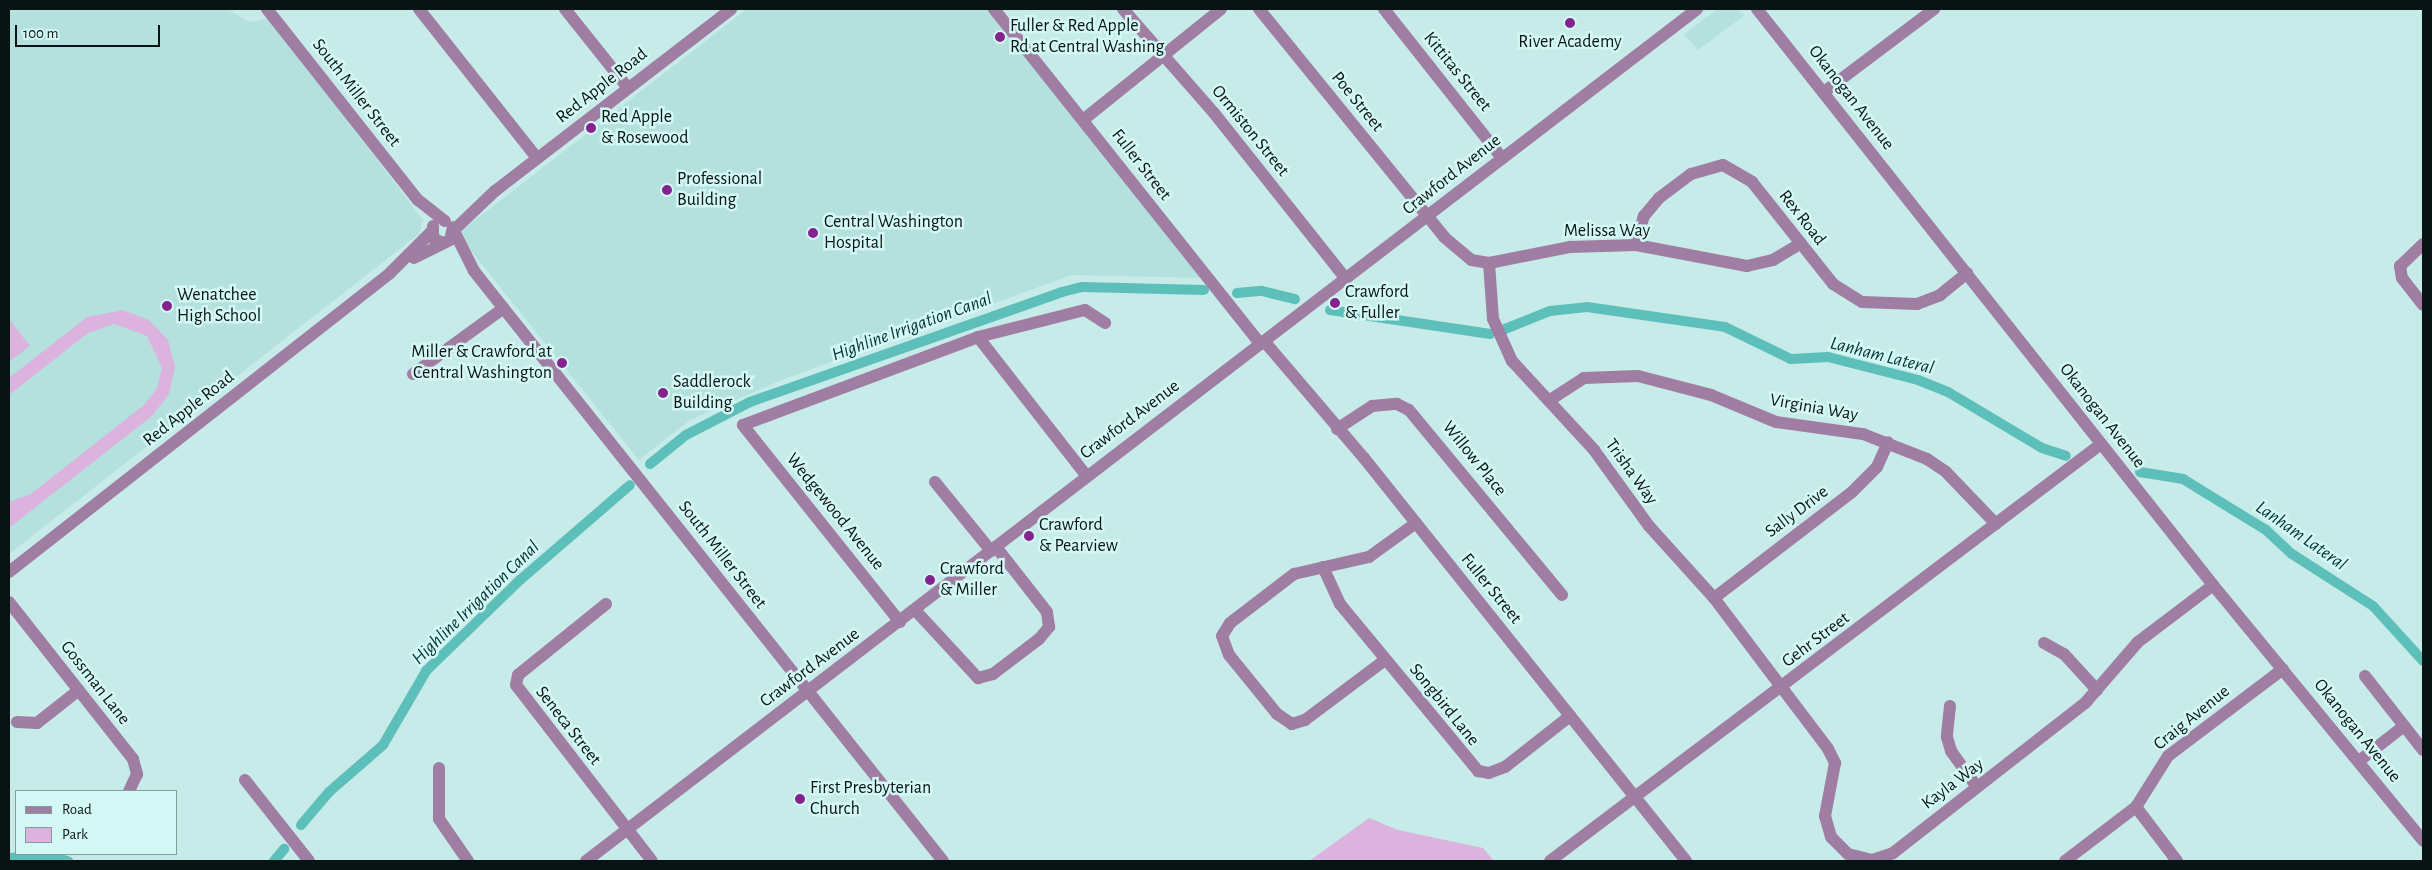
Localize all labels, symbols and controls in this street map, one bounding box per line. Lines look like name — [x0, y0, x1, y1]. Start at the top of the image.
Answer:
scale bar — [18, 15, 162, 47]
place label: Fuller & Red Apple Rd at Central Washing — [1010, 16, 1164, 58]
marker: River Academy — [1564, 17, 1576, 29]
text: 100 m — [23, 26, 58, 41]
street label: Kittitas Street — [1418, 28, 1496, 116]
marker: Fuller & Red Apple Rd at Central Washing — [994, 31, 1006, 43]
place label: River Academy — [1518, 31, 1622, 53]
street label: South Miller Street — [307, 35, 405, 151]
street label: Okanogan Avenue — [1803, 41, 1899, 155]
street label: Red Apple Road — [552, 44, 652, 128]
street label: Poe Street — [1326, 68, 1388, 136]
street label: Ormiston Street — [1207, 81, 1293, 181]
place label: Red Apple & Rosewood — [601, 107, 688, 150]
marker: Red Apple & Rosewood — [585, 122, 597, 134]
street label: Fuller Street — [1106, 125, 1176, 205]
street label: Crawford Avenue — [1398, 130, 1506, 220]
place label: Professional Building — [677, 169, 762, 212]
marker: Professional Building — [661, 184, 673, 196]
street label: Rex Road — [1774, 186, 1830, 250]
place label: Central Washington Hospital — [824, 212, 963, 254]
street label: Melissa Way — [1564, 220, 1650, 242]
marker: Central Washington Hospital — [806, 226, 820, 240]
place label: Crawford & Fuller — [1345, 282, 1409, 324]
place label: Wenatchee High School — [177, 285, 261, 328]
water label: Highline Irrigation Canal — [829, 287, 995, 367]
marker: Crawford & Fuller — [1329, 297, 1341, 309]
marker: Wenatchee High School — [161, 300, 173, 312]
water label: Lanham Lateral — [1828, 332, 1936, 380]
place label: Miller & Crawford at Central Washington — [411, 342, 552, 384]
marker: Miller & Crawford at Central Washington — [556, 357, 568, 369]
street label: Okanogan Avenue — [2054, 359, 2150, 473]
street label: Red Apple Road — [139, 367, 239, 451]
place label: Saddlerock Building — [673, 372, 751, 414]
street label: Crawford Avenue — [1076, 376, 1184, 464]
marker: Saddlerock Building — [657, 387, 669, 399]
street label: Virginia Way — [1768, 390, 1860, 426]
street label: Willow Place — [1437, 417, 1511, 501]
street label: Trisha Way — [1600, 435, 1662, 509]
street label: Wedgewood Avenue — [781, 449, 889, 575]
street label: Sally Drive — [1761, 481, 1833, 543]
water label: Lanham Lateral — [2251, 496, 2351, 576]
street label: South Miller Street — [673, 497, 771, 613]
place label: Crawford & Pearview — [1039, 515, 1118, 558]
marker: Crawford & Pearview — [1023, 530, 1035, 542]
water label: Highline Irrigation Canal — [407, 536, 545, 670]
street label: Fuller Street — [1456, 549, 1526, 629]
place label: Crawford & Miller — [940, 559, 1004, 602]
marker: Crawford & Miller — [924, 574, 936, 586]
street label: Gehr Street — [1778, 608, 1854, 672]
street label: Crawford Avenue — [756, 624, 864, 712]
street label: Gossman Lane — [56, 637, 134, 729]
street label: Songbird Lane — [1404, 659, 1484, 751]
street label: Okanogan Avenue — [2309, 675, 2405, 787]
street label: Craig Avenue — [2150, 681, 2234, 755]
street label: Seneca Street — [530, 682, 606, 770]
street label: Kayla Way — [1918, 754, 1988, 814]
place label: First Presbyterian Church — [810, 778, 931, 821]
legend — [15, 790, 178, 855]
marker: First Presbyterian Church — [794, 793, 806, 805]
text: Road — [62, 802, 92, 817]
text: Park — [62, 827, 88, 842]

